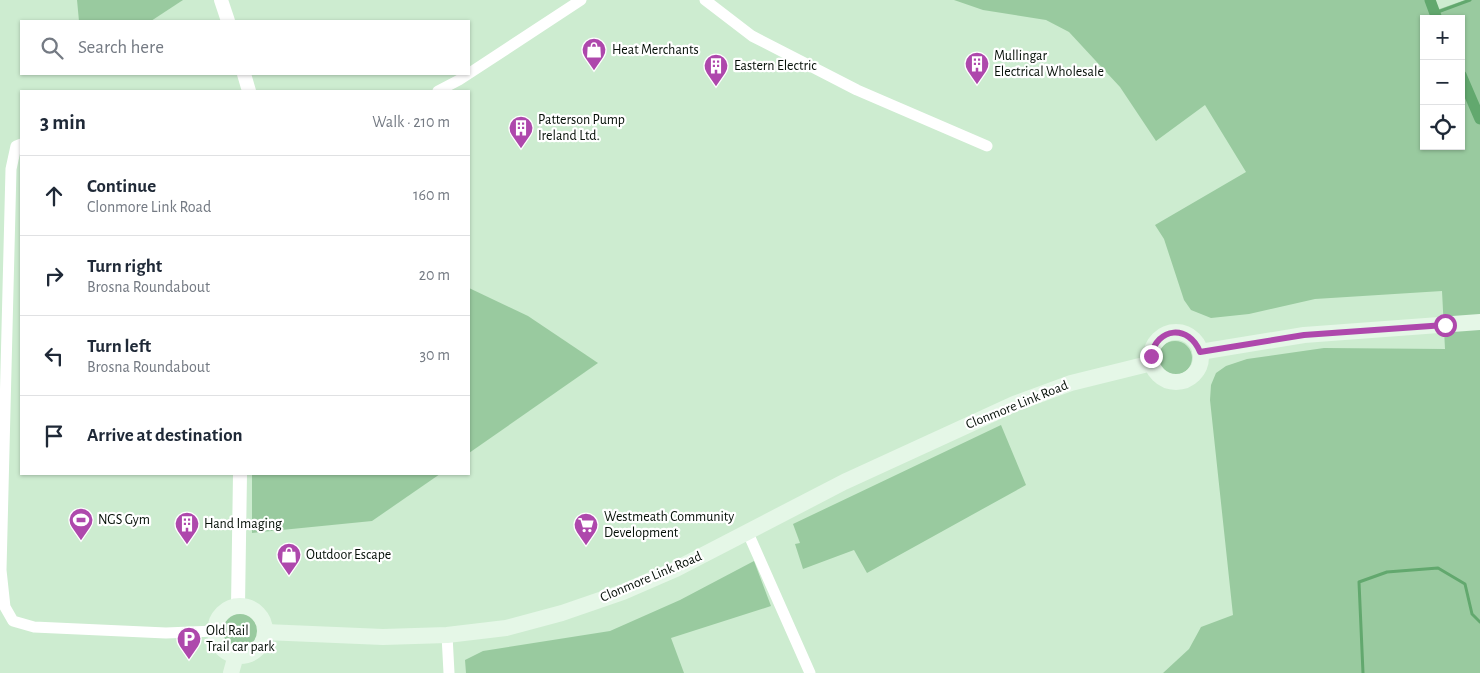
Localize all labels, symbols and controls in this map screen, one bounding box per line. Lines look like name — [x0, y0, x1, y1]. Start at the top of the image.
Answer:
map controls — [1420, 15, 1465, 150]
button: + — [1420, 15, 1465, 60]
search box — [20, 20, 470, 75]
icon: search — [38, 34, 66, 62]
shop icon: Heat Merchants — [581, 37, 607, 71]
text: Search here — [78, 38, 164, 57]
place label: Heat Merchants — [612, 43, 699, 57]
place label: Mullingar Electrical Wholesale — [994, 49, 1104, 79]
building icon: Mullingar Electrical Wholesale — [964, 51, 990, 85]
building icon: Eastern Electric — [703, 53, 729, 87]
place label: Eastern Electric — [734, 59, 817, 73]
button: − — [1420, 60, 1465, 105]
button: locate — [1420, 105, 1465, 150]
text: 3 min — [40, 112, 86, 133]
place label: Patterson Pump Ireland Ltd. — [538, 113, 625, 143]
text: Walk · 210 m — [372, 114, 450, 130]
building icon: Patterson Pump Ireland Ltd. — [508, 115, 534, 149]
text: Continue — [87, 177, 156, 196]
icon: ahead — [40, 182, 68, 210]
text: 160 m — [413, 187, 450, 203]
text: Clonmore Link Road — [87, 199, 211, 215]
text: Turn right — [87, 257, 162, 276]
icon: right — [40, 262, 68, 290]
text: 20 m — [419, 267, 450, 283]
text: Brosna Roundabout — [87, 279, 210, 295]
route start — [1434, 314, 1457, 337]
text: Turn left — [87, 337, 151, 356]
icon: left — [40, 342, 68, 370]
route end — [1140, 345, 1163, 368]
text: 30 m — [420, 347, 450, 363]
text: Brosna Roundabout — [87, 359, 210, 375]
street label: Clonmore Link Road — [964, 378, 1070, 432]
icon: arrive — [40, 422, 68, 450]
text: Arrive at destination — [87, 426, 243, 445]
sports icon: NGS Gym — [68, 507, 94, 541]
place label: Westmeath Community Development — [604, 510, 734, 540]
building icon: Hand Imaging — [174, 511, 200, 545]
supermarket icon: Westmeath Community Development — [573, 512, 599, 546]
place label: NGS Gym — [98, 513, 150, 527]
place label: Hand Imaging — [204, 517, 282, 531]
shop icon: Outdoor Escape — [276, 542, 302, 576]
place label: Outdoor Escape — [306, 548, 391, 562]
street label: Clonmore Link Road — [598, 549, 704, 605]
place label: Old Rail Trail car park — [206, 624, 275, 654]
parking icon: Old Rail Trail car park — [176, 626, 202, 660]

